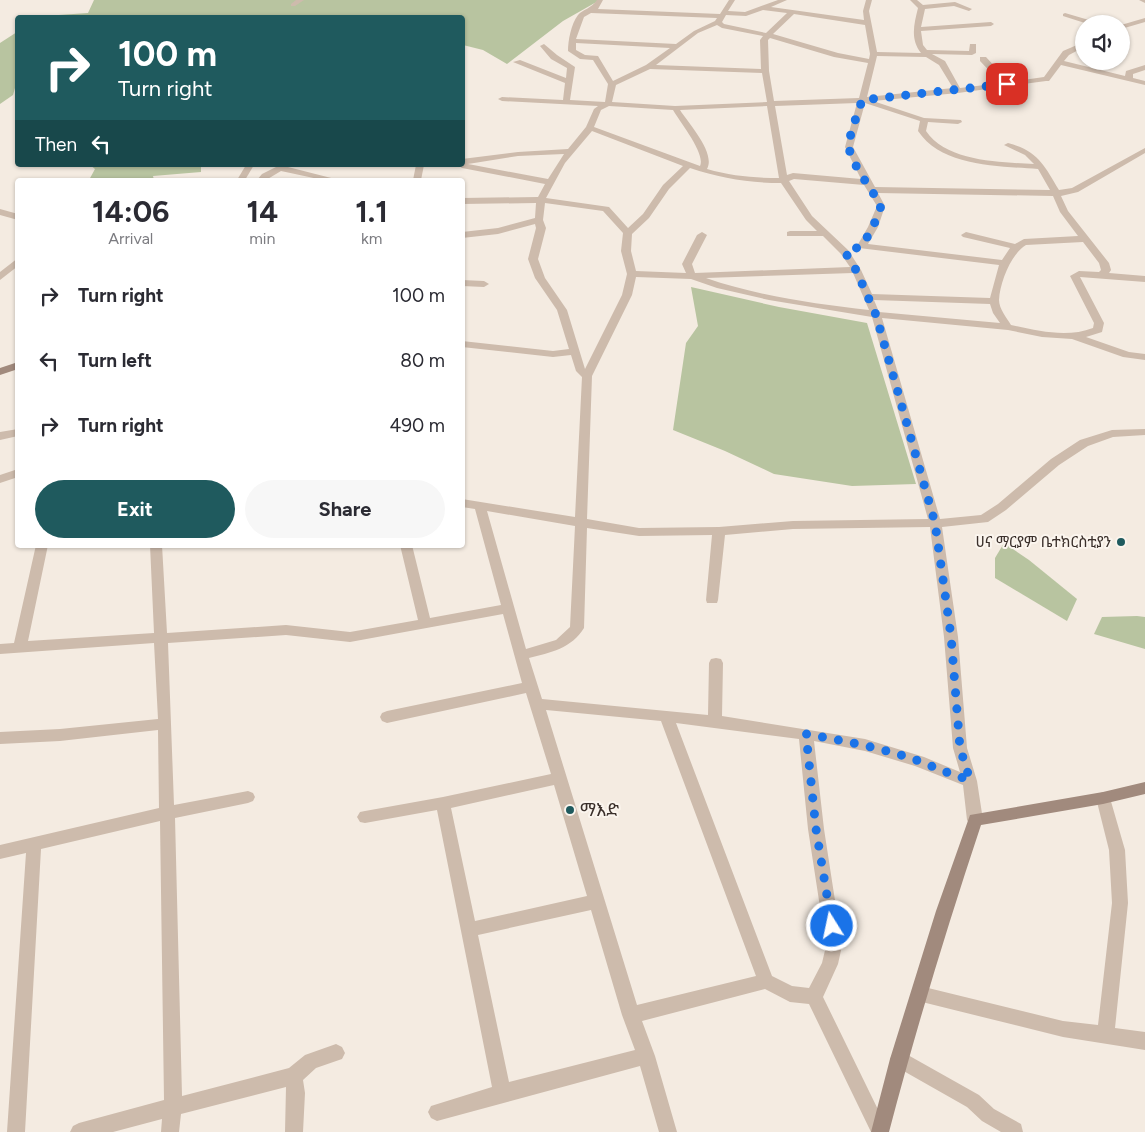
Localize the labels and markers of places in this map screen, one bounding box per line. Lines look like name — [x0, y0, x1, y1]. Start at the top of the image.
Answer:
pin — [986, 63, 1028, 105]
place label: ሀና ማርያም ቤተክርስቲያን — [976, 533, 1111, 551]
marker: ሀና ማርያም ቤተክርስቲያን — [1115, 536, 1127, 548]
place label: ማእድ — [580, 799, 619, 821]
marker: ማእድ — [564, 804, 576, 816]

